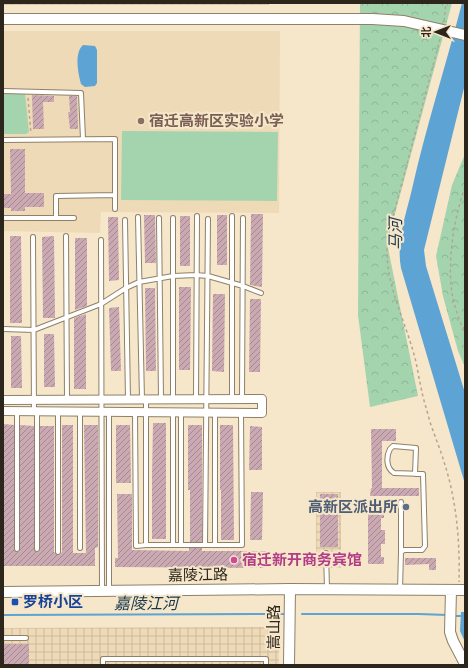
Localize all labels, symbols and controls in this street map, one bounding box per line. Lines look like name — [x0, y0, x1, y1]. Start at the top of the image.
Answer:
north arrow — [416, 12, 456, 52]
text: 北 — [420, 27, 433, 38]
place label: 宿迁高新区实验小学 — [149, 112, 284, 130]
marker: 宿迁高新区实验小学 — [136, 116, 146, 126]
water label: 马河 — [386, 215, 406, 250]
place label: 高新区派出所 — [308, 498, 398, 516]
marker: 高新区派出所 — [401, 502, 411, 512]
place label: 宿迁新开商务宾馆 — [242, 551, 362, 569]
marker: 宿迁新开商务宾馆 — [229, 555, 239, 565]
street label: 嘉陵江路 — [168, 565, 228, 585]
place label: 罗桥小区 — [23, 593, 83, 611]
water label: 嘉陵江河 — [114, 594, 181, 614]
marker: 罗桥小区 — [10, 597, 20, 607]
street label: 嵩山路 — [265, 604, 283, 650]

